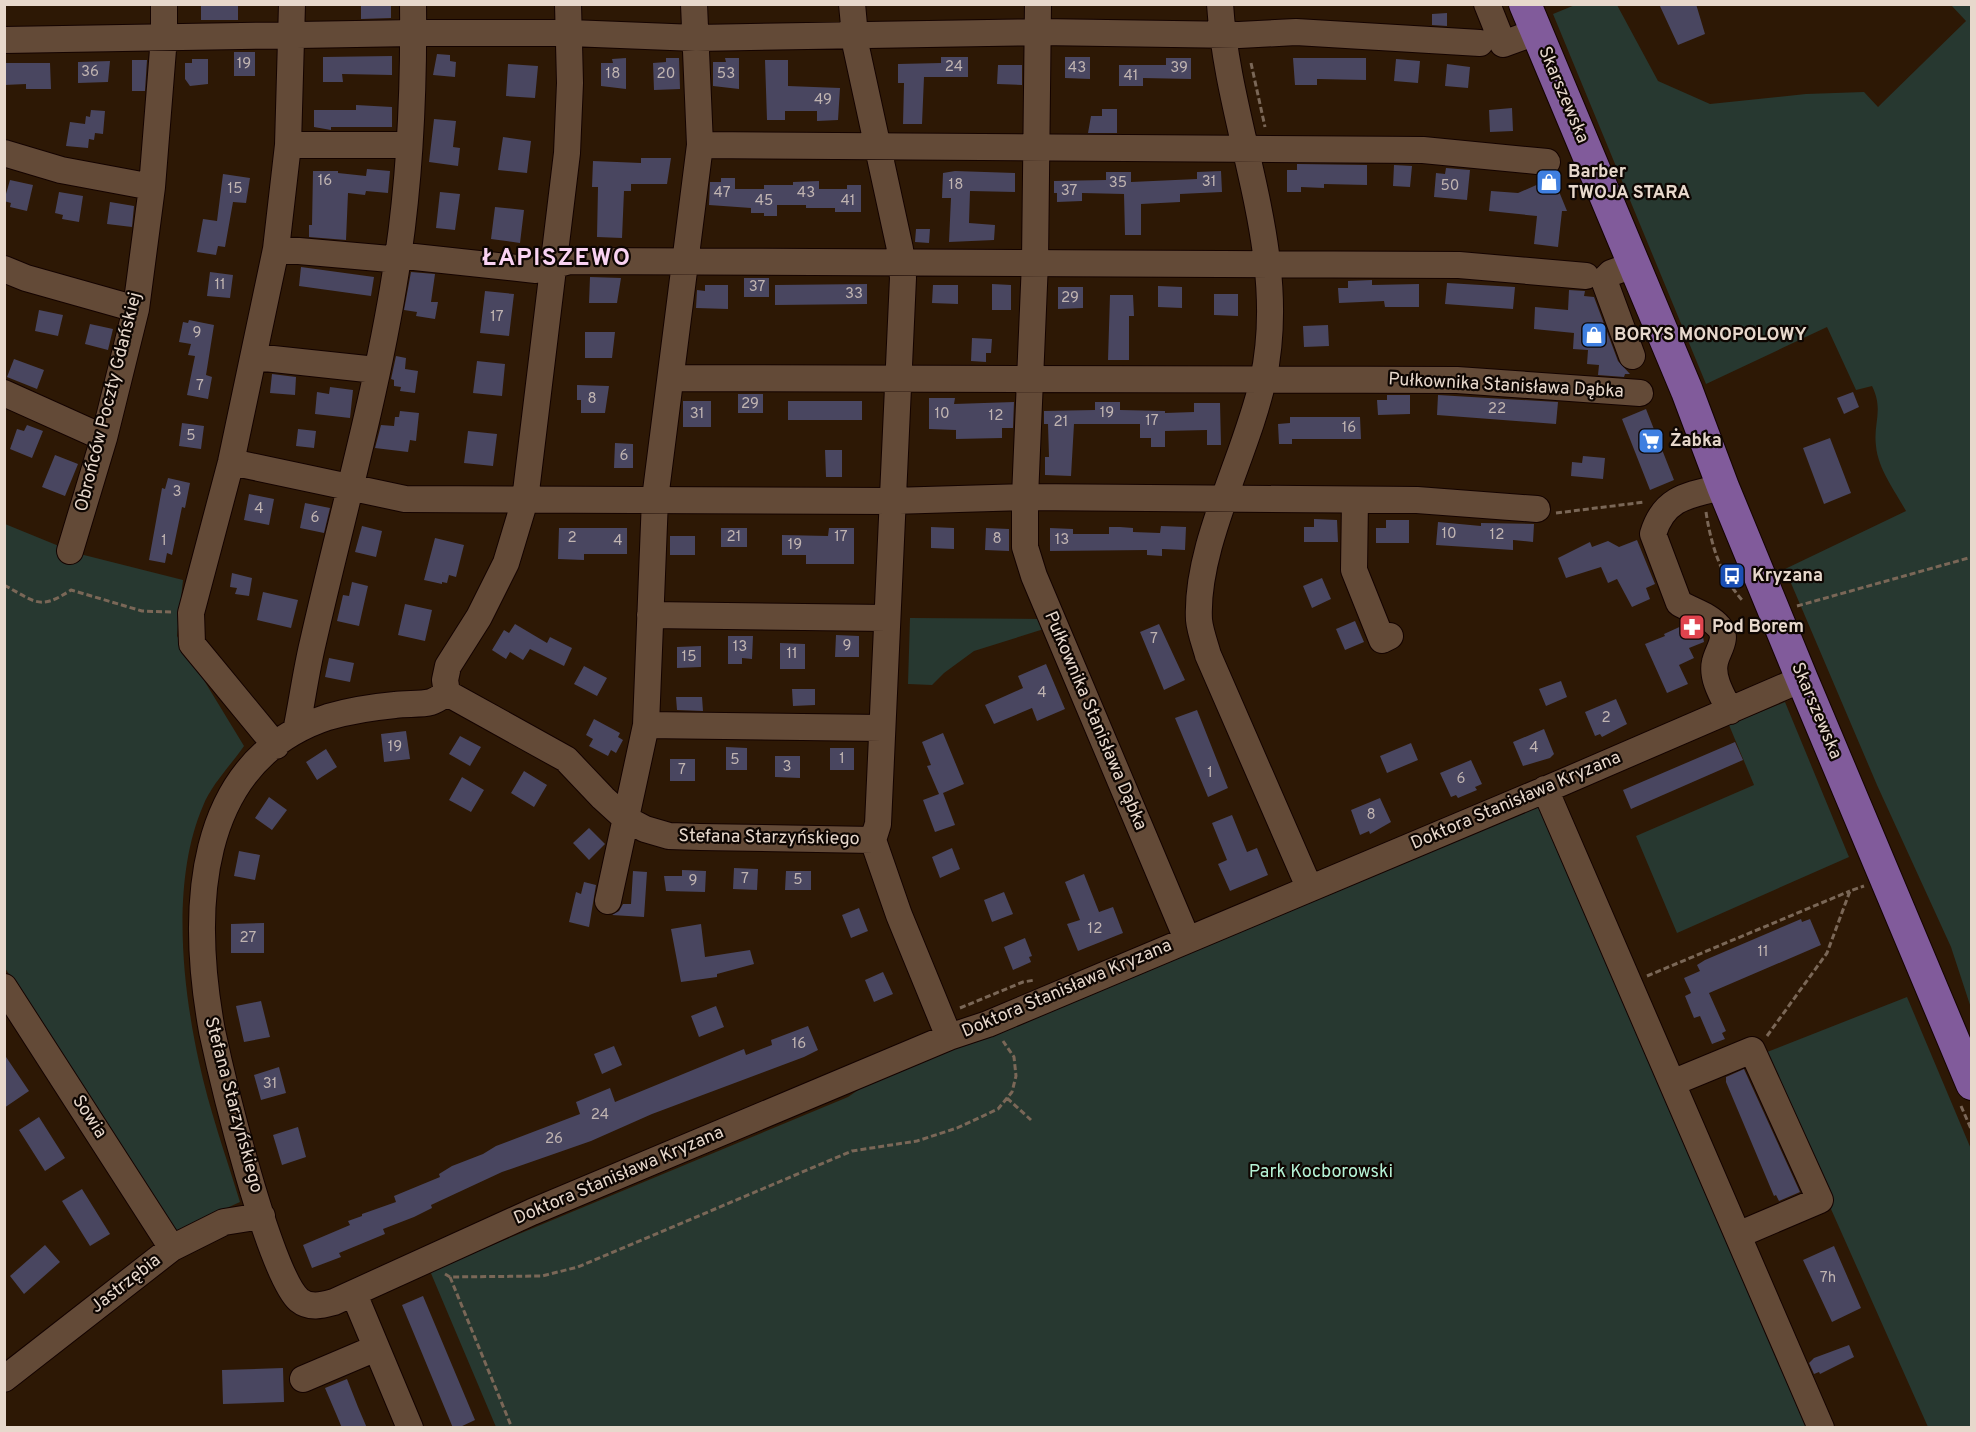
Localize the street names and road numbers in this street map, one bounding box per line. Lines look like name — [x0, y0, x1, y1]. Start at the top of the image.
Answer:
street label: Skarszewska — [1532, 43, 1594, 147]
street label: Obrońców Poczty Gdańskiej — [71, 290, 147, 514]
street label: Pułkownika Stanisława Dąbka — [1388, 368, 1624, 404]
street label: Pułkownika Stanisława Dąbka — [1038, 608, 1152, 834]
street label: Skarszewska — [1785, 659, 1847, 763]
street label: Doktora Stanisława Kryzana — [1408, 746, 1624, 856]
street label: Stefana Starzyńskiego — [678, 825, 860, 851]
street label: Doktora Stanisława Kryzana — [959, 934, 1175, 1044]
street label: Stefana Starzyńskiego — [198, 1015, 268, 1195]
street label: Sowia — [66, 1091, 112, 1143]
street label: Doktora Stanisława Kryzana — [511, 1121, 727, 1231]
street label: Jastrzębia — [86, 1249, 166, 1319]

